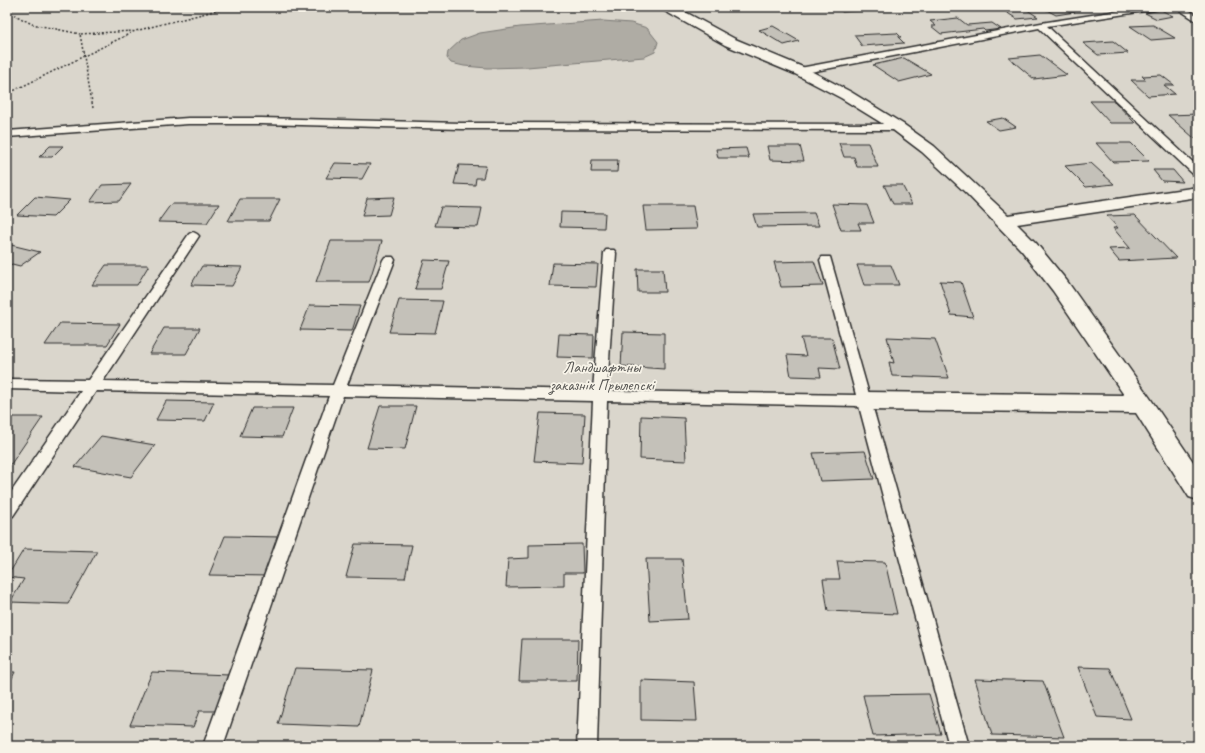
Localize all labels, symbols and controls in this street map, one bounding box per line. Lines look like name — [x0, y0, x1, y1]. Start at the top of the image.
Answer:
park label: Ландшафтны заказнік Прылепскі — [548, 357, 656, 395]

